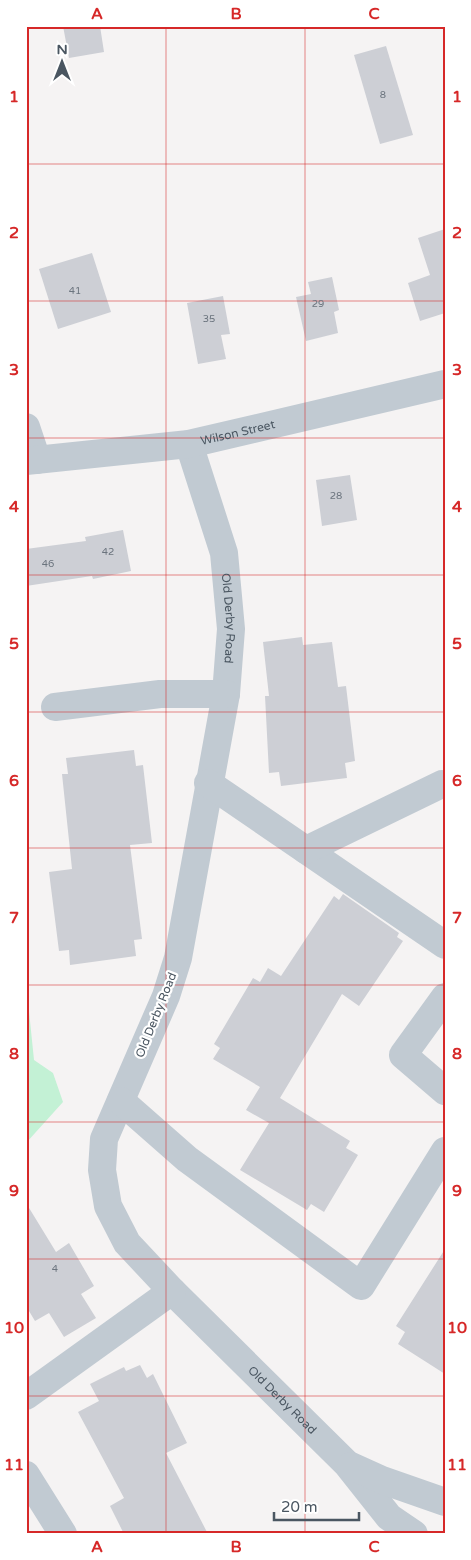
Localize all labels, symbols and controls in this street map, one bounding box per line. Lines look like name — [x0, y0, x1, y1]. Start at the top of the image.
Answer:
text: A — [91, 4, 103, 24]
text: B — [230, 4, 242, 24]
text: C — [368, 4, 380, 24]
north arrow — [38, 38, 88, 88]
text: N — [56, 41, 68, 58]
text: 1 — [9, 87, 19, 107]
text: 1 — [452, 87, 462, 107]
house number: 8 — [380, 89, 386, 101]
text: 2 — [9, 223, 19, 243]
text: 2 — [452, 223, 462, 243]
house number: 41 — [69, 285, 81, 297]
house number: 29 — [312, 298, 324, 310]
house number: 35 — [203, 313, 215, 325]
text: 3 — [9, 360, 19, 380]
text: 3 — [452, 360, 462, 380]
street label: Wilson Street — [199, 417, 277, 448]
house number: 28 — [330, 490, 342, 502]
text: 4 — [9, 497, 19, 517]
text: 4 — [452, 497, 462, 517]
house number: 42 — [102, 546, 114, 558]
house number: 46 — [42, 558, 54, 570]
street label: Old Derby Road — [219, 572, 238, 664]
text: 5 — [9, 634, 19, 654]
text: 5 — [452, 634, 462, 654]
text: 6 — [9, 771, 19, 791]
text: 6 — [452, 771, 462, 791]
text: 7 — [9, 908, 19, 928]
text: 7 — [452, 908, 462, 928]
street label: Old Derby Road — [133, 970, 179, 1060]
text: 8 — [9, 1044, 19, 1064]
text: 8 — [452, 1044, 462, 1064]
text: 9 — [9, 1181, 19, 1201]
text: 9 — [452, 1181, 462, 1201]
house number: 4 — [52, 1263, 58, 1275]
text: 10 — [4, 1318, 24, 1338]
text: 10 — [447, 1318, 467, 1338]
street label: Old Derby Road — [245, 1363, 319, 1437]
text: 11 — [4, 1455, 24, 1475]
text: 11 — [447, 1455, 467, 1475]
scale bar — [274, 1490, 358, 1522]
text: 20 m — [281, 1498, 318, 1516]
text: A — [91, 1537, 103, 1557]
text: B — [230, 1537, 242, 1557]
text: C — [368, 1537, 380, 1557]

